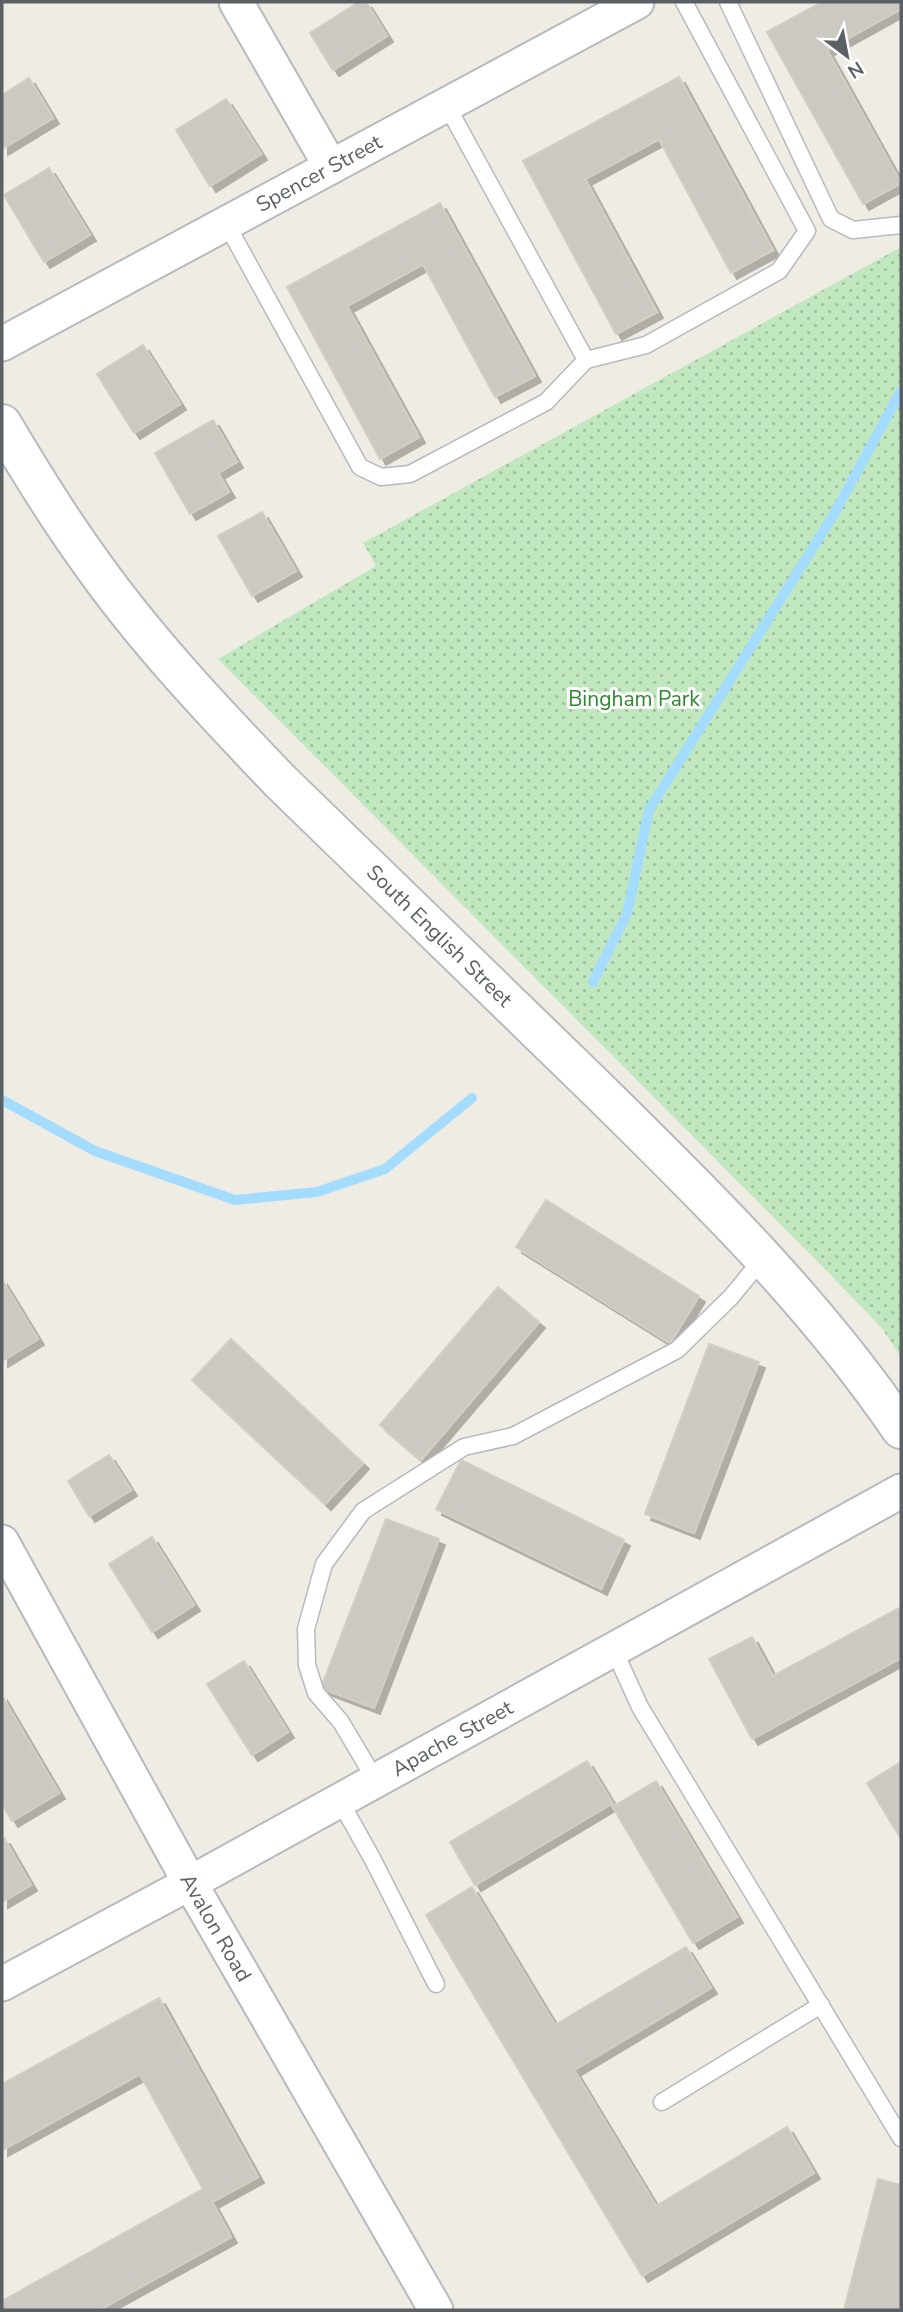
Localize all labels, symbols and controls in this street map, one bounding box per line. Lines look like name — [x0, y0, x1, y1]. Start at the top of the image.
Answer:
north arrow — [812, 21, 882, 91]
text: N — [843, 55, 868, 84]
street label: Spencer Street — [251, 128, 387, 219]
park label: Bingham Park — [568, 685, 700, 713]
street label: South English Street — [360, 858, 519, 1014]
street label: Apache Street — [387, 1693, 518, 1783]
street label: Avalon Road — [174, 1869, 258, 1987]

